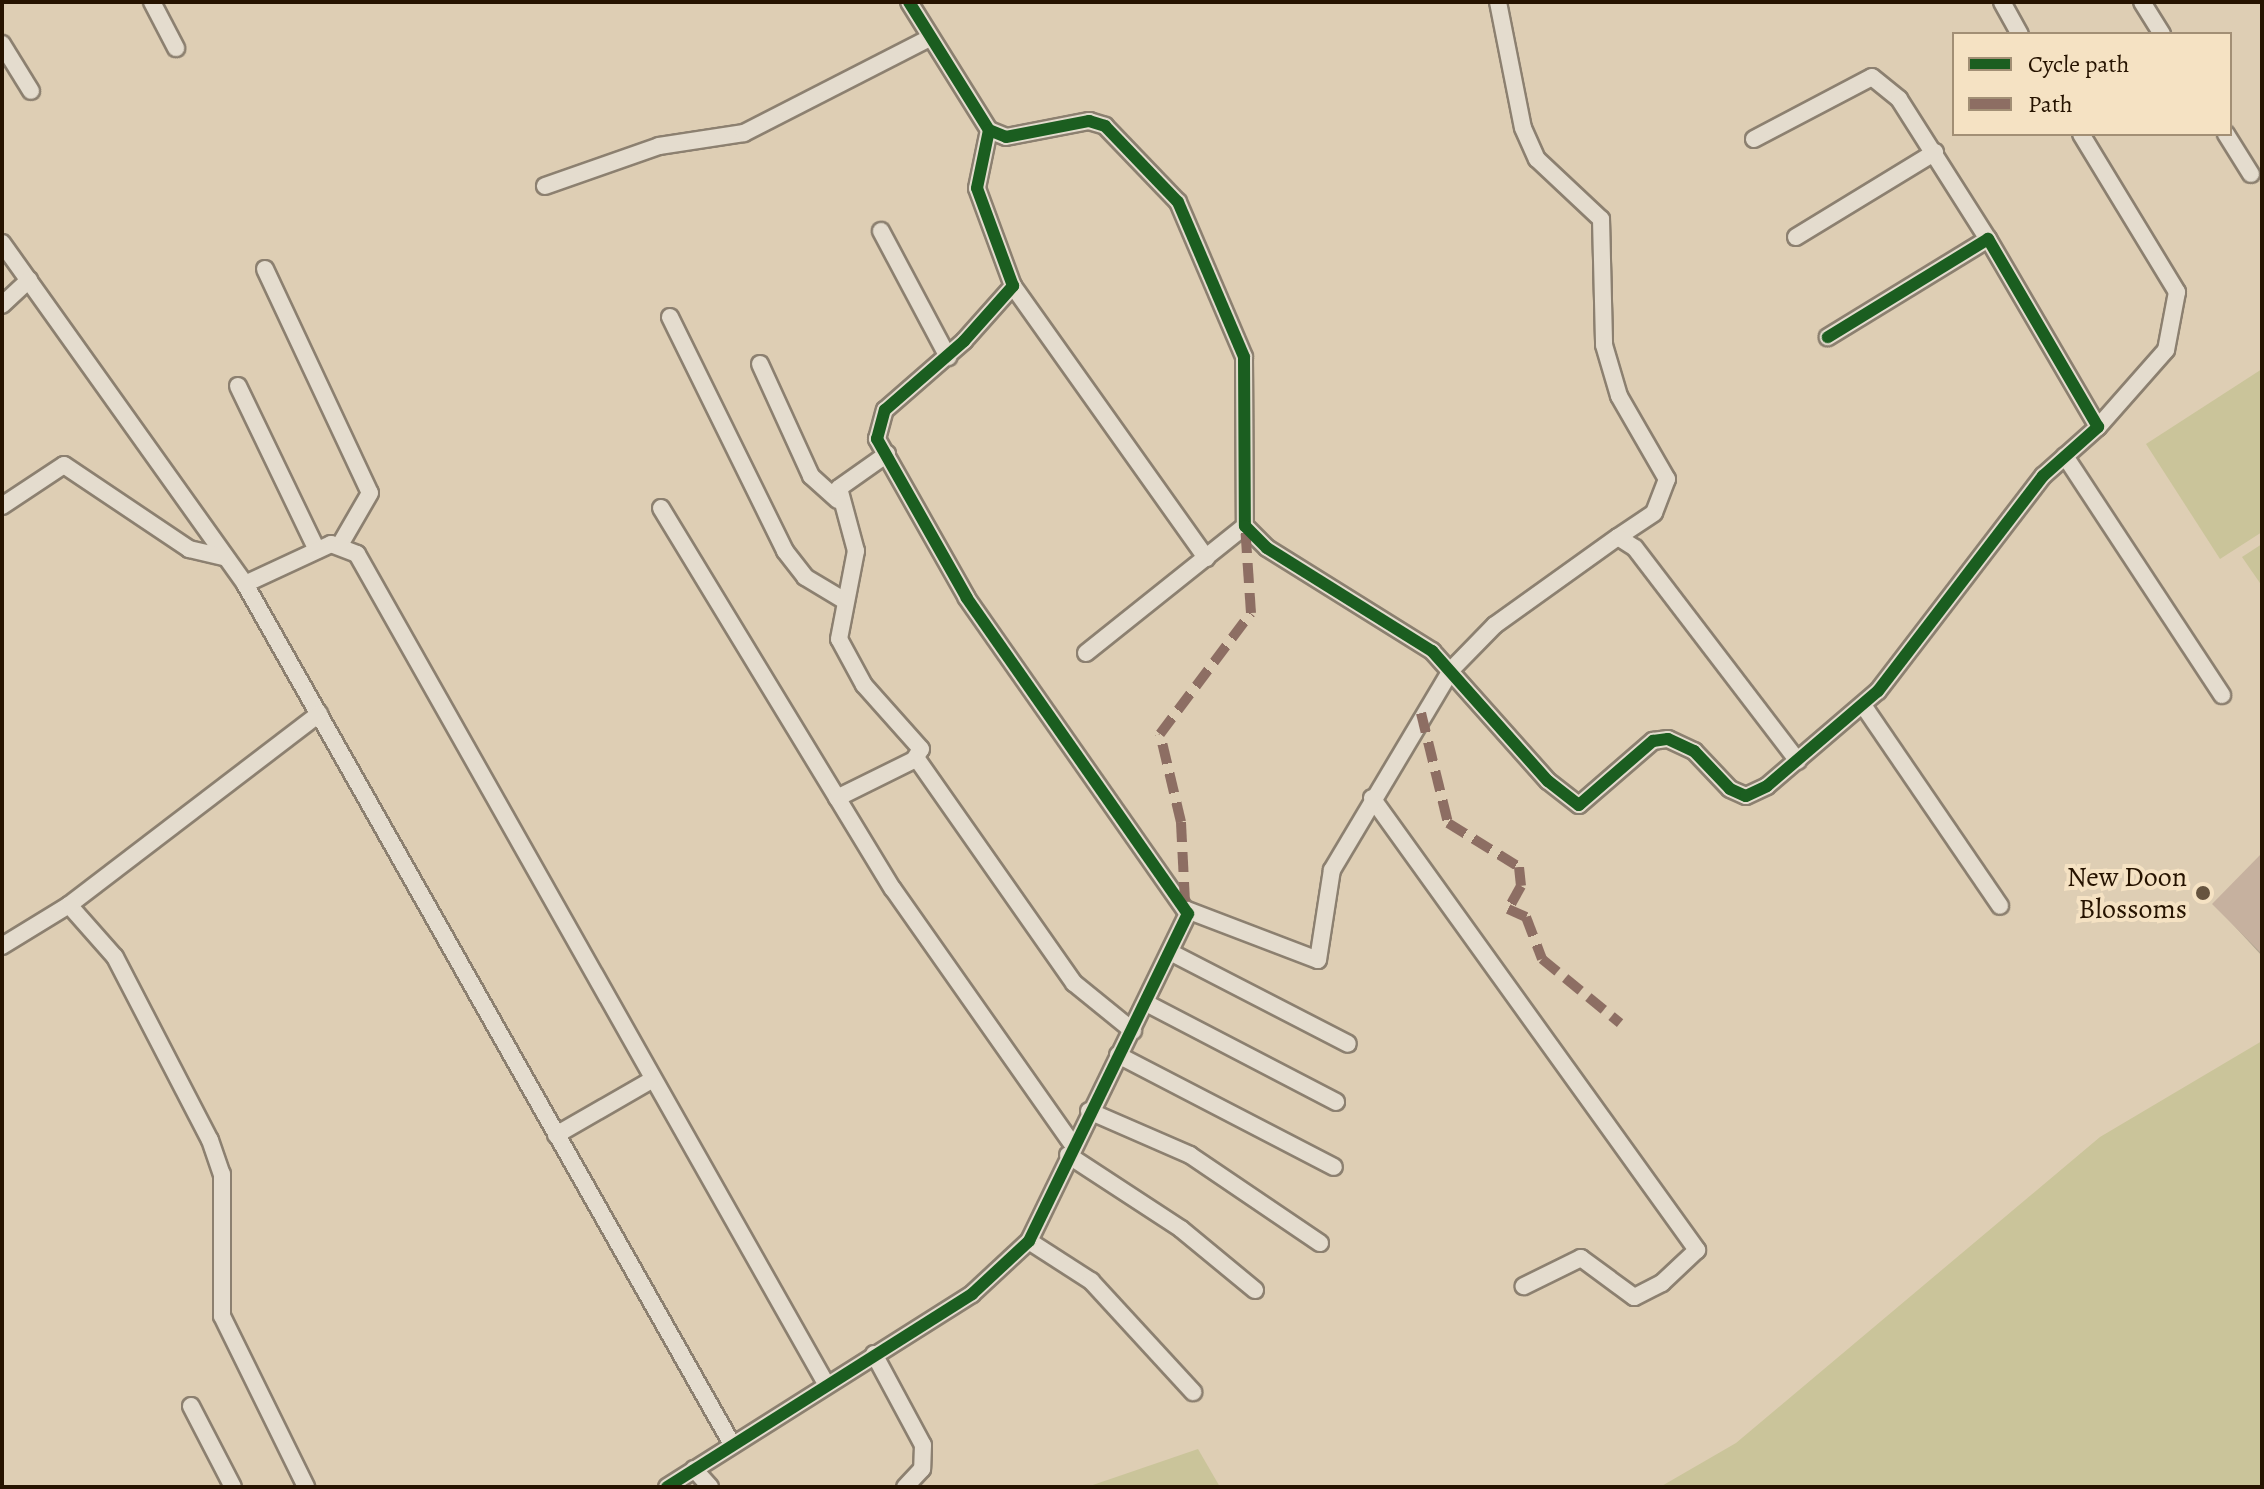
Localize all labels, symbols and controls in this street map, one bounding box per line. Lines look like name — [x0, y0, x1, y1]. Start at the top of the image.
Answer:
legend — [1952, 32, 2232, 136]
text: Cycle path — [2028, 48, 2129, 80]
text: Path — [2028, 88, 2073, 120]
place label: New Doon Blossoms — [2067, 860, 2187, 926]
marker: New Doon Blossoms — [2194, 884, 2212, 902]

